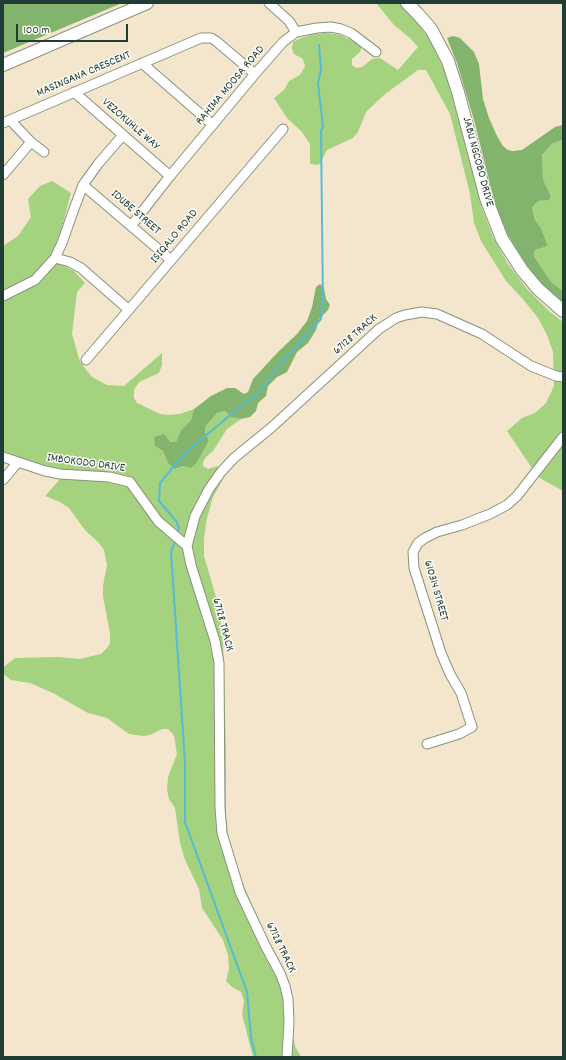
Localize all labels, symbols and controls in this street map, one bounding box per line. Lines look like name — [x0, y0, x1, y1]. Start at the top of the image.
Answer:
scale bar — [18, 16, 130, 42]
text: 100 m — [23, 22, 50, 39]
street label: RAHIMA MOOSA ROAD — [194, 43, 268, 129]
street label: MASINGANA CRESCENT — [35, 49, 133, 101]
street label: VEZOKUHLE WAY — [98, 96, 162, 154]
street label: JABU NGCOBO DRIVE — [458, 116, 496, 208]
street label: IDUBE STREET — [107, 187, 163, 239]
street label: ISIQALO ROAD — [148, 207, 202, 267]
street label: 67128 TRACK — [331, 311, 381, 359]
street label: IMBOKODO DRIVE — [46, 451, 126, 477]
street label: 610314 STREET — [419, 559, 451, 623]
street label: 67128 TRACK — [208, 597, 236, 653]
street label: 67128 TRACK — [262, 920, 298, 976]

